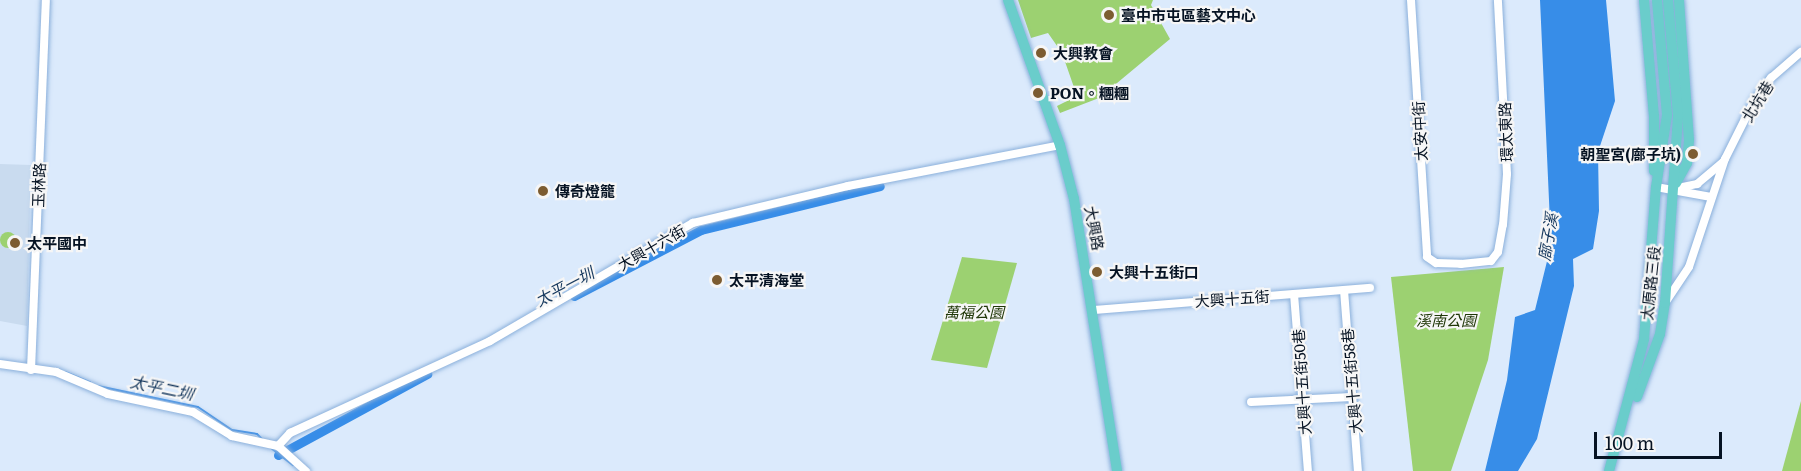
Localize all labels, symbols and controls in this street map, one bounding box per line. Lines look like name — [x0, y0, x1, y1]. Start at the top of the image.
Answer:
place label: 臺中市屯區藝文中心 — [1121, 6, 1256, 24]
marker: 臺中市屯區藝文中心 — [1102, 8, 1116, 22]
place label: 大興教會 — [1053, 44, 1113, 62]
marker: 大興教會 — [1034, 46, 1048, 60]
street label: 北坑巷 — [1737, 77, 1777, 125]
place label: PON。糰糰 — [1050, 84, 1129, 102]
marker: PON。糰糰 — [1031, 86, 1045, 100]
street label: 太安中街 — [1408, 101, 1430, 161]
street label: 環太東路 — [1495, 102, 1515, 162]
place label: 朝聖宮(廍子坑) — [1580, 145, 1681, 163]
marker: 朝聖宮(廍子坑) — [1686, 147, 1700, 161]
street label: 玉林路 — [28, 162, 48, 208]
place label: 傳奇燈籠 — [555, 182, 615, 200]
marker: 傳奇燈籠 — [536, 184, 550, 198]
street label: 大興路 — [1082, 204, 1108, 252]
water label: 廍子溪 — [1533, 212, 1561, 262]
street label: 大興十六街 — [614, 220, 688, 274]
place label: 太平國中 — [27, 234, 87, 252]
marker: 太平國中 — [8, 236, 22, 250]
street label: 太原路三段 — [1637, 245, 1663, 321]
water label: 太平一圳 — [531, 263, 597, 309]
place label: 大興十五街口 — [1109, 263, 1199, 281]
marker: 大興十五街口 — [1090, 265, 1104, 279]
place label: 太平清海堂 — [729, 271, 804, 289]
marker: 太平清海堂 — [710, 273, 724, 287]
street label: 大興十五街 — [1194, 286, 1270, 310]
park label: 萬福公園 — [944, 303, 1004, 321]
park label: 溪南公園 — [1416, 311, 1476, 329]
street label: 大興十五街58巷 — [1337, 327, 1365, 435]
street label: 大興十五街50巷 — [1288, 328, 1314, 436]
water label: 太平二圳 — [129, 371, 195, 403]
scale bar — [1597, 420, 1724, 458]
text: 100 m — [1605, 429, 1654, 456]

